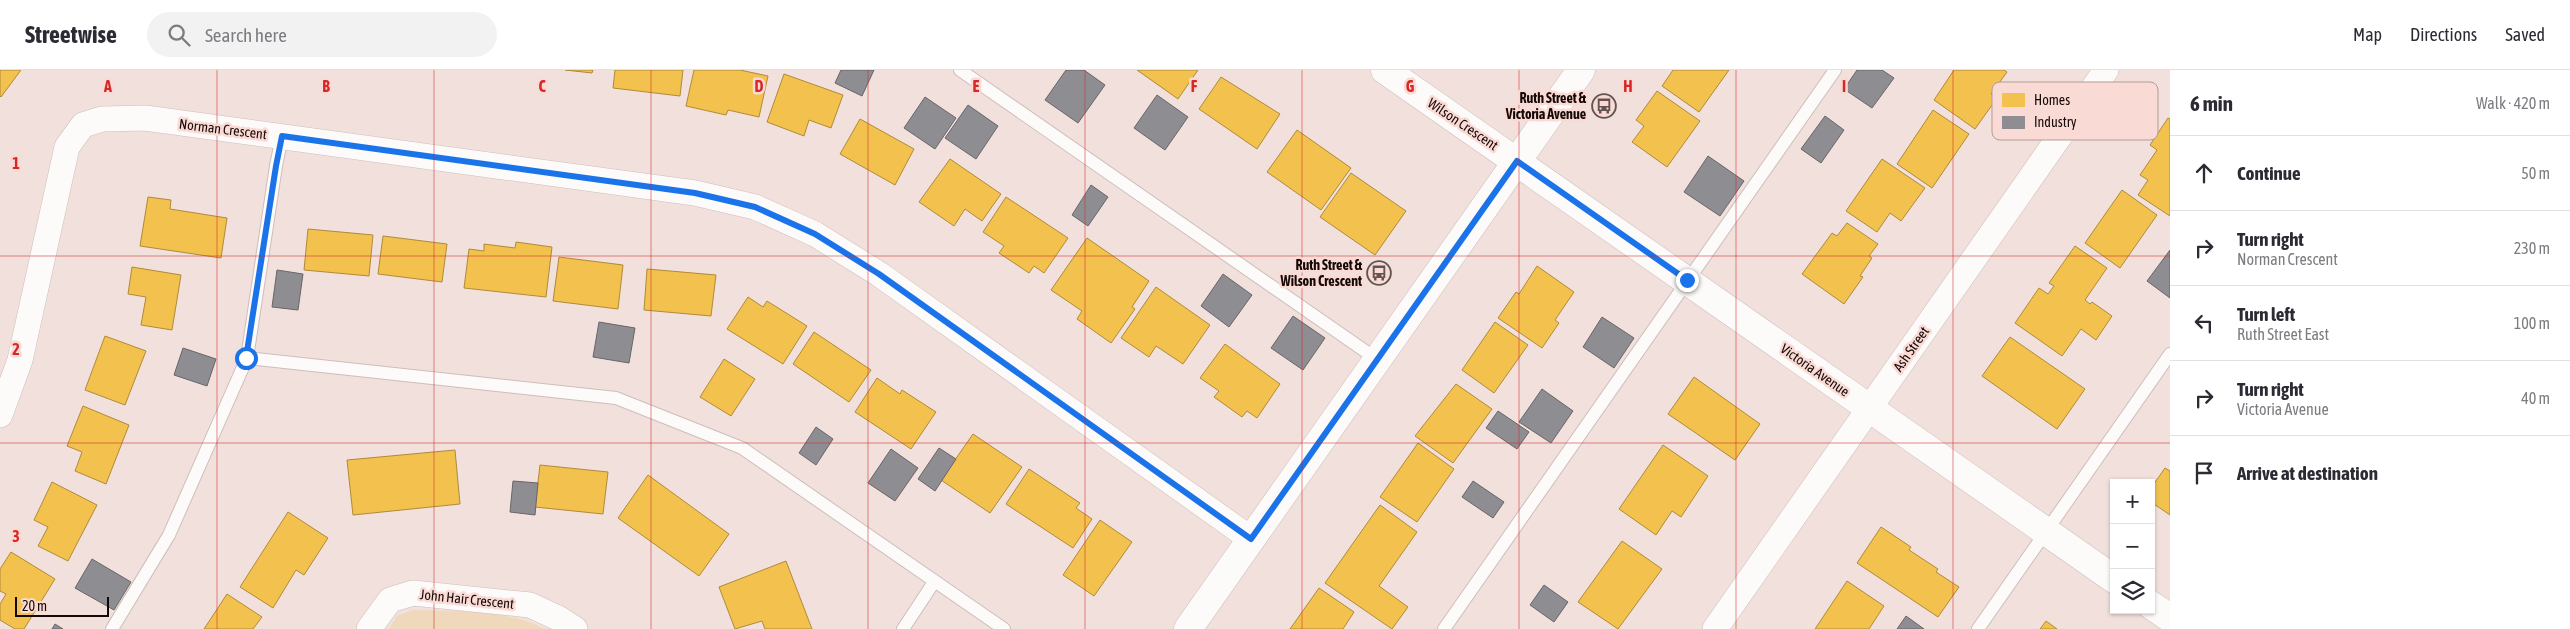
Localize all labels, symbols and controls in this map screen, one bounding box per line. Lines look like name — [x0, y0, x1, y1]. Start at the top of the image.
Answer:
search box — [147, 12, 497, 57]
text: Streetwise — [25, 21, 117, 48]
icon: search — [165, 21, 193, 49]
text: Search here — [205, 24, 287, 46]
text: Map — [2353, 24, 2382, 45]
text: Directions — [2410, 24, 2477, 45]
text: Saved — [2505, 24, 2545, 45]
text: A — [103, 77, 112, 95]
text: B — [322, 77, 330, 95]
text: C — [538, 77, 546, 95]
text: D — [755, 77, 764, 95]
text: E — [973, 77, 980, 95]
text: F — [1191, 77, 1198, 95]
text: G — [1406, 77, 1415, 95]
text: H — [1623, 77, 1633, 95]
text: I — [1842, 77, 1846, 95]
legend — [1992, 82, 2158, 140]
place label: Ruth Street & Victoria Avenue — [1505, 90, 1587, 122]
text: 6 min — [2190, 91, 2233, 115]
text: Homes — [2034, 92, 2070, 108]
bus stop icon: Ruth Street & Victoria Avenue — [1591, 93, 1617, 119]
text: Walk · 420 m — [2476, 94, 2550, 112]
street label: Wilson Crescent — [1425, 95, 1501, 153]
text: Industry — [2034, 114, 2077, 130]
street label: Norman Crescent — [178, 116, 268, 142]
text: 1 — [12, 154, 20, 172]
icon: ahead — [2190, 159, 2218, 187]
text: Continue — [2237, 162, 2301, 184]
text: 50 m — [2521, 164, 2550, 182]
text: Turn right — [2237, 228, 2304, 250]
icon: right — [2190, 234, 2218, 262]
text: 230 m — [2514, 239, 2550, 257]
text: Norman Crescent — [2237, 250, 2338, 268]
place label: Ruth Street & Wilson Crescent — [1280, 257, 1363, 289]
bus stop icon: Ruth Street & Wilson Crescent — [1366, 260, 1392, 286]
route end — [1676, 269, 1699, 292]
text: Turn left — [2237, 303, 2295, 325]
icon: left — [2190, 309, 2218, 337]
text: 100 m — [2514, 314, 2550, 332]
street label: Ash Street — [1890, 323, 1932, 375]
text: Ruth Street East — [2237, 325, 2329, 343]
text: 2 — [12, 340, 20, 358]
street label: Victoria Avenue — [1778, 340, 1852, 400]
route start — [235, 347, 258, 370]
text: Turn right — [2237, 378, 2304, 400]
icon: right — [2190, 384, 2218, 412]
text: 40 m — [2521, 389, 2550, 407]
text: Victoria Avenue — [2237, 400, 2329, 418]
icon: arrive — [2190, 459, 2218, 487]
text: Arrive at destination — [2237, 462, 2378, 484]
map controls — [2110, 479, 2155, 614]
button: + — [2110, 479, 2155, 524]
button: − — [2110, 524, 2155, 569]
text: 3 — [12, 527, 20, 545]
button: layers — [2110, 569, 2155, 614]
street label: John Hair Crescent — [419, 586, 515, 612]
scale bar — [15, 594, 109, 617]
text: 20 m — [22, 598, 47, 614]

